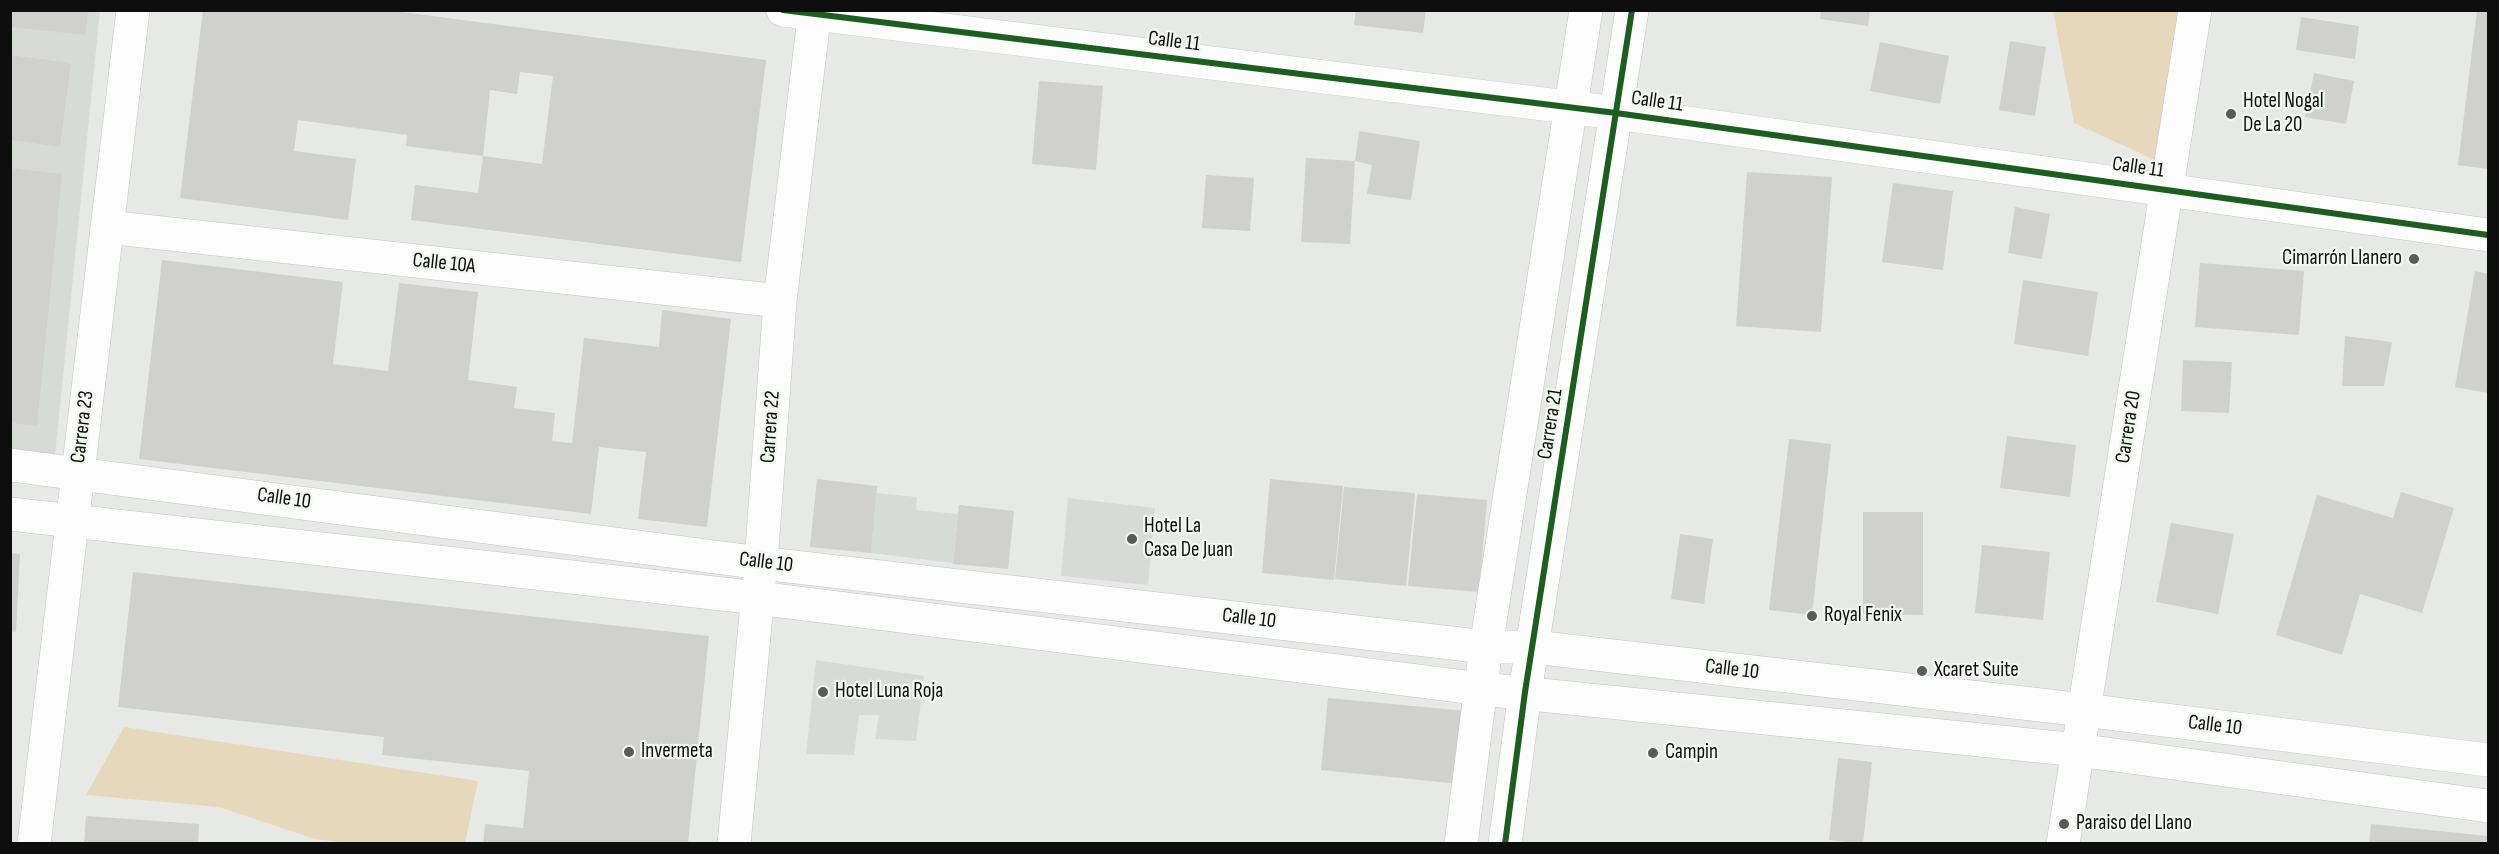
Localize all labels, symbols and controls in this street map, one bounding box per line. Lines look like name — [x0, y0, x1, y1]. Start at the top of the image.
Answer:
street label: Calle 11 — [1147, 26, 1201, 58]
street label: Calle 11 — [1629, 86, 1685, 118]
place label: Hotel Nogal De La 20 — [2243, 89, 2324, 139]
marker: Hotel Nogal De La 20 — [2224, 107, 2238, 121]
street label: Calle 11 — [2110, 152, 2166, 184]
place label: Cimarrón Llanero — [2282, 246, 2402, 272]
street label: Calle 10A — [411, 248, 477, 280]
marker: Cimarrón Llanero — [2407, 252, 2421, 266]
street label: Carrera 21 — [1533, 387, 1569, 461]
street label: Carrera 23 — [66, 389, 100, 465]
street label: Carrera 20 — [2111, 389, 2147, 465]
street label: Carrera 22 — [756, 390, 786, 464]
street label: Calle 10 — [255, 483, 313, 515]
place label: Hotel La Casa De Juan — [1144, 514, 1233, 564]
marker: Hotel La Casa De Juan — [1125, 532, 1139, 546]
street label: Calle 10 — [738, 547, 794, 579]
street label: Calle 10 — [1221, 603, 1277, 635]
place label: Royal Fenix — [1824, 603, 1902, 629]
marker: Royal Fenix — [1805, 609, 1819, 623]
street label: Calle 10 — [1704, 654, 1760, 686]
place label: Xcaret Suite — [1934, 658, 2019, 684]
marker: Xcaret Suite — [1915, 664, 1929, 678]
place label: Hotel Luna Roja — [835, 679, 943, 705]
marker: Hotel Luna Roja — [816, 685, 830, 699]
street label: Calle 10 — [2187, 710, 2243, 742]
place label: Invermeta — [641, 739, 713, 765]
place label: Campin — [1665, 740, 1718, 766]
marker: Invermeta — [622, 745, 636, 759]
marker: Campin — [1646, 746, 1660, 760]
place label: Paraiso del Llano — [2076, 811, 2192, 837]
marker: Paraiso del Llano — [2057, 817, 2071, 831]

